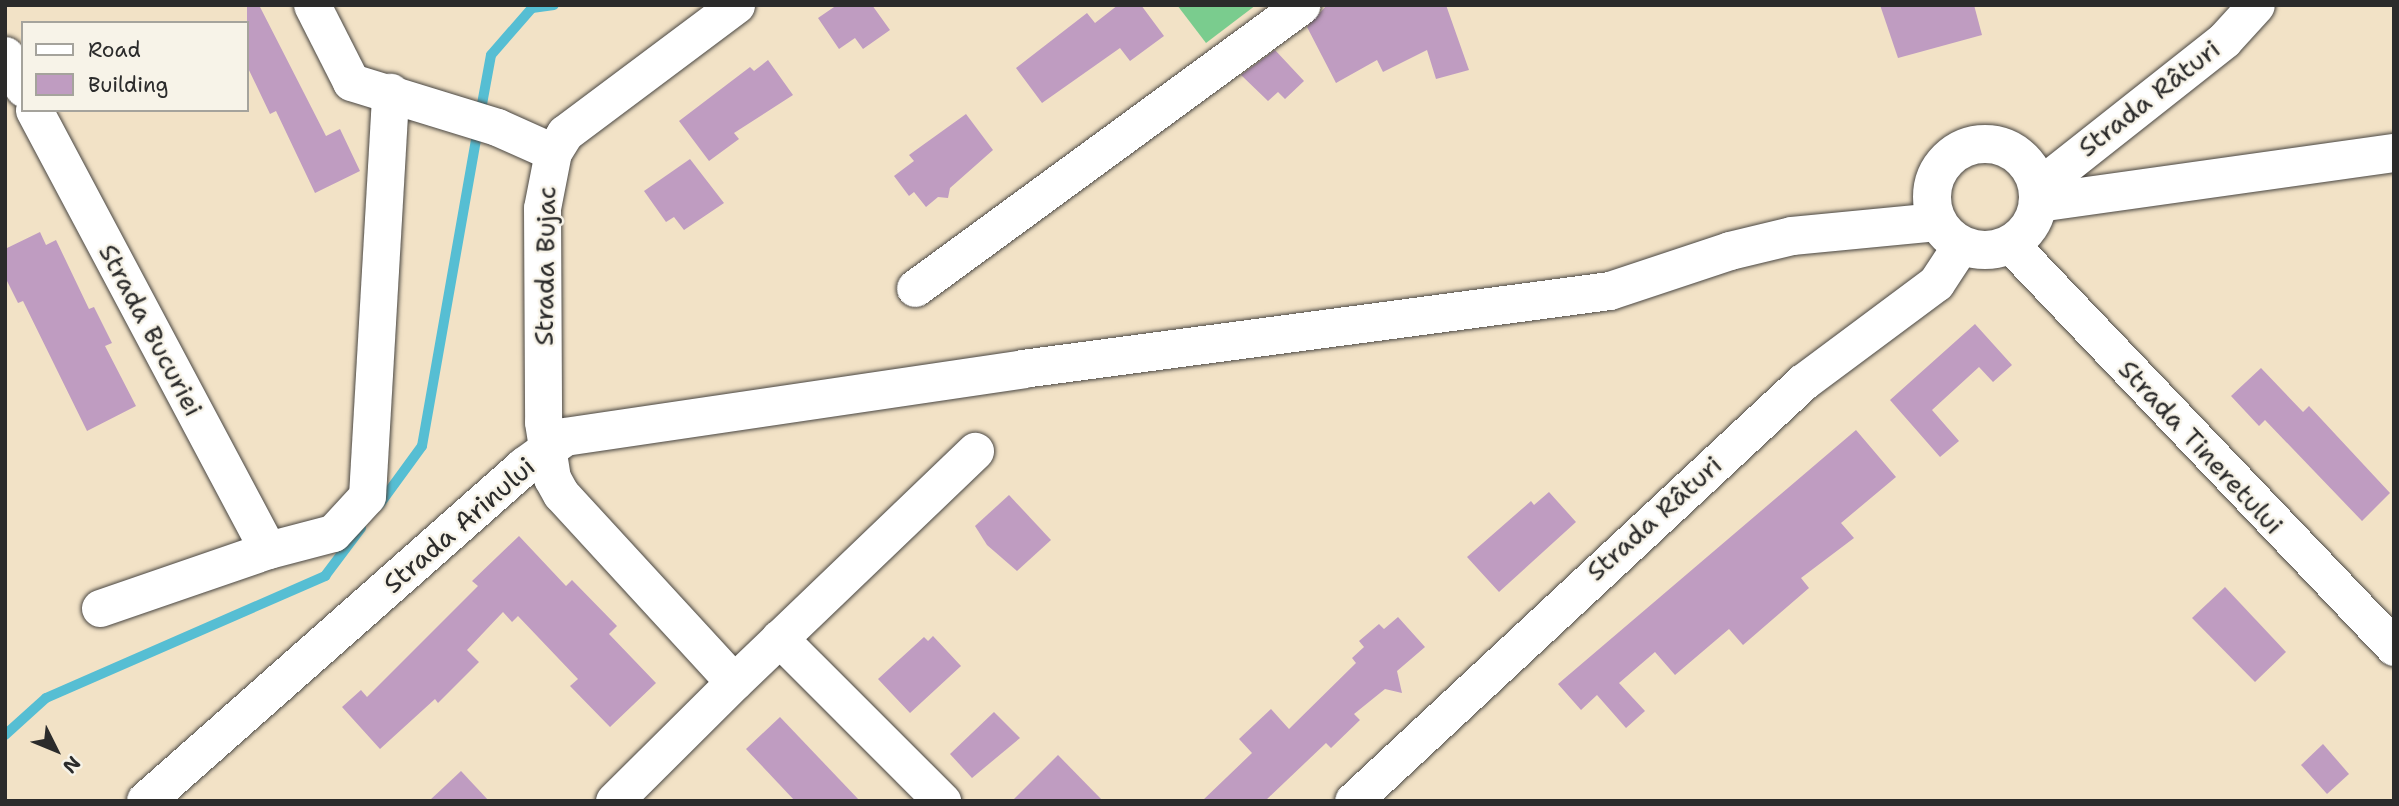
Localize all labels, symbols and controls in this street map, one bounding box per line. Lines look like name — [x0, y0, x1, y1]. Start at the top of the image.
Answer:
legend — [21, 21, 248, 112]
street label: Strada Râturi — [2072, 33, 2226, 163]
text: Road — [88, 36, 141, 64]
text: Building — [88, 71, 168, 99]
street label: Strada Bujac — [528, 186, 562, 346]
street label: Strada Bucuriei — [92, 239, 210, 421]
street label: Strada Tineretului — [2112, 353, 2290, 541]
street label: Strada Râturi — [1580, 449, 1728, 587]
street label: Strada Arinului — [377, 451, 541, 599]
north arrow — [21, 715, 91, 785]
text: N — [57, 751, 86, 779]

